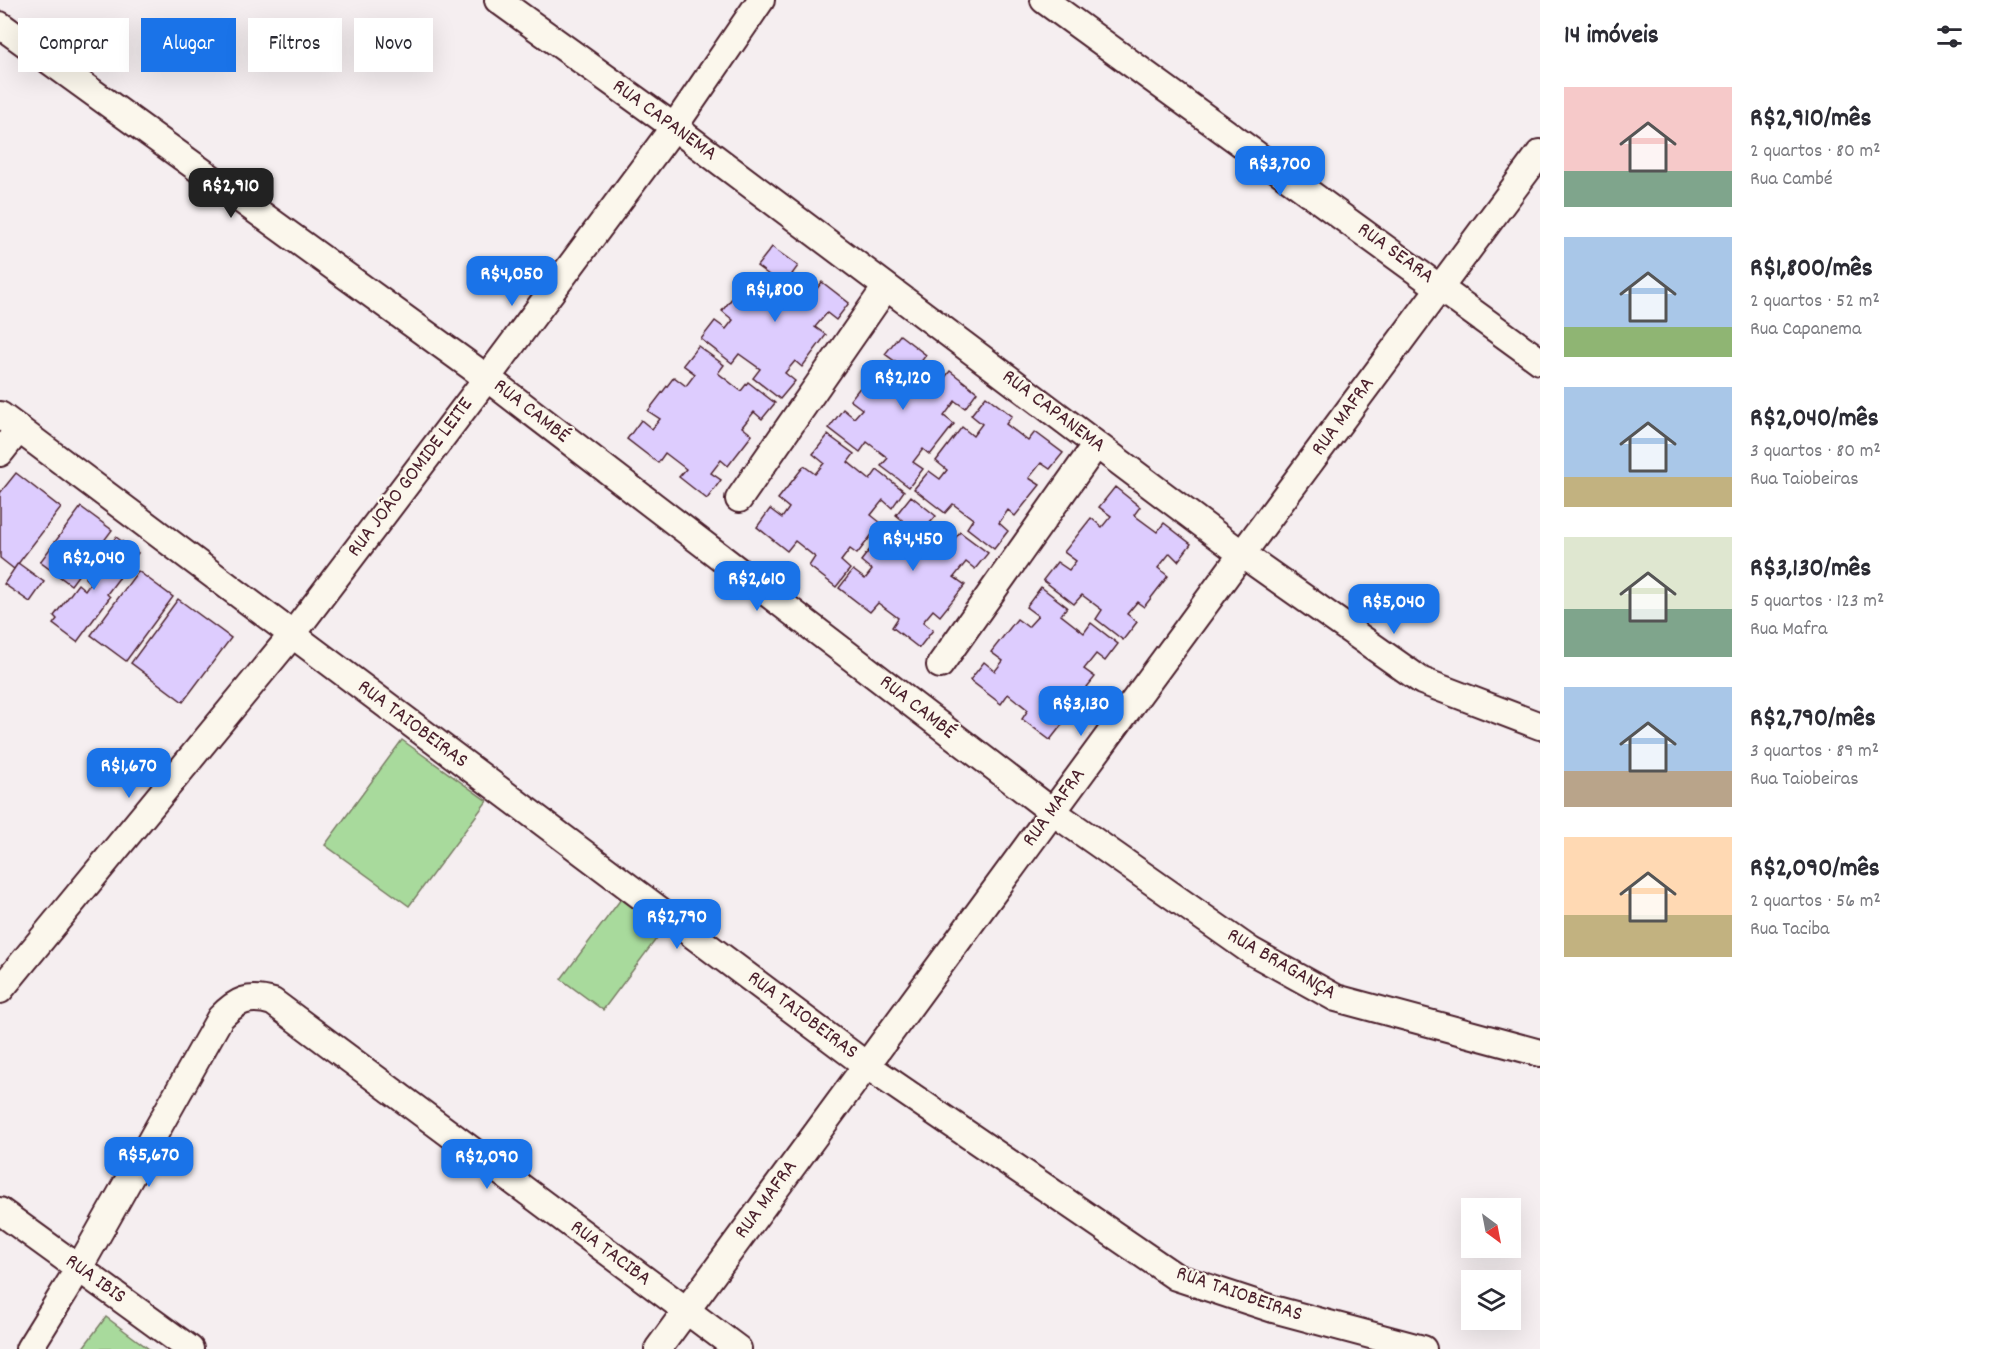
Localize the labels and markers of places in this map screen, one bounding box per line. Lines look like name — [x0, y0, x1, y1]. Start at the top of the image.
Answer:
pin: R$3,700 — [1225, 146, 1335, 197]
pin: R$2,910 — [176, 168, 286, 219]
pin: R$4,050 — [457, 256, 567, 307]
pin: R$1,800 — [720, 272, 830, 323]
pin: R$2,120 — [848, 360, 958, 411]
pin: R$4,450 — [858, 521, 968, 572]
pin: R$2,040 — [39, 540, 149, 591]
pin: R$2,610 — [702, 561, 812, 612]
pin: R$5,040 — [1339, 584, 1449, 635]
pin: R$3,130 — [1026, 686, 1136, 737]
pin: R$1,670 — [74, 748, 184, 799]
pin: R$2,790 — [622, 899, 732, 950]
pin: R$5,670 — [94, 1137, 204, 1188]
pin: R$2,090 — [432, 1139, 542, 1190]

